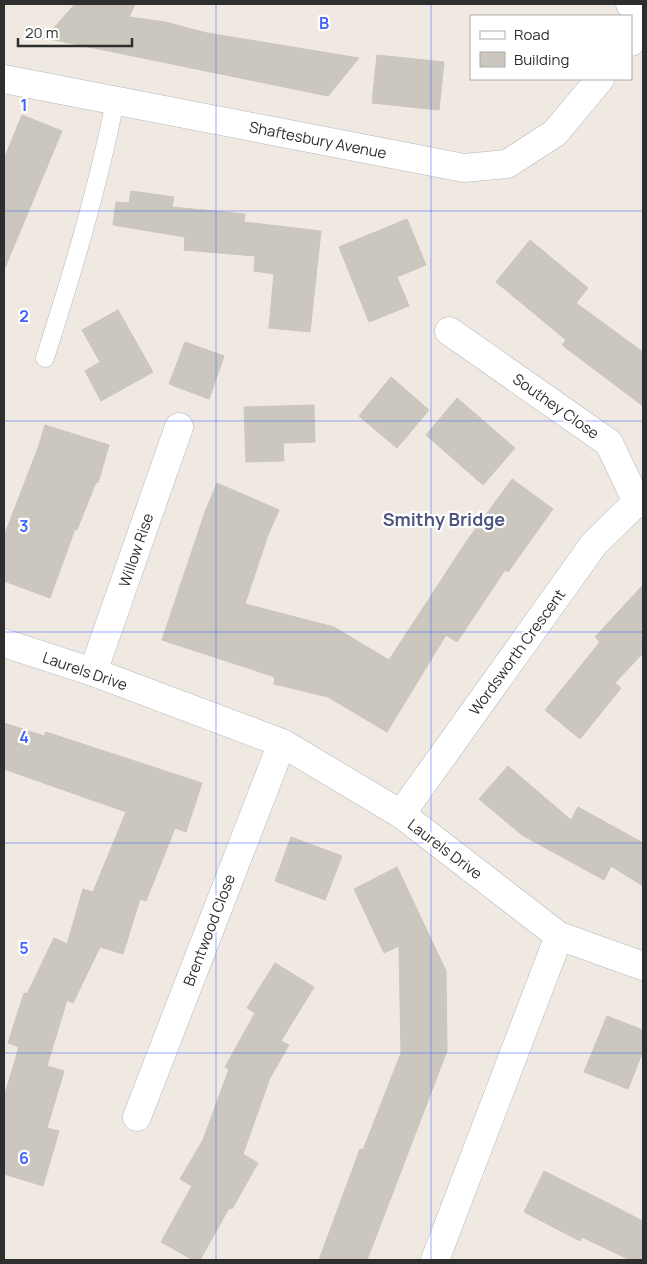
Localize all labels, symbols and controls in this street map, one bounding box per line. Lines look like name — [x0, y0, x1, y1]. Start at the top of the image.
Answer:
text: B — [319, 12, 329, 34]
scale bar — [18, 15, 131, 47]
legend — [470, 15, 632, 80]
text: 20 m — [25, 22, 58, 43]
text: Road — [514, 24, 550, 45]
text: Building — [514, 49, 569, 70]
text: 1 — [20, 94, 28, 116]
street label: Shaftesbury Avenue — [248, 116, 389, 164]
text: 2 — [19, 305, 29, 327]
street label: Southey Close — [509, 368, 604, 444]
district label: Smithy Bridge — [383, 507, 505, 531]
street label: Willow Rise — [114, 510, 159, 590]
text: 3 — [19, 515, 29, 537]
street label: Wordsworth Crescent — [464, 585, 570, 719]
street label: Laurels Drive — [40, 647, 130, 695]
text: 4 — [19, 726, 29, 748]
street label: Laurels Drive — [403, 814, 487, 884]
street label: Brentwood Close — [178, 871, 240, 989]
text: 5 — [19, 937, 29, 959]
text: 6 — [19, 1147, 29, 1169]

